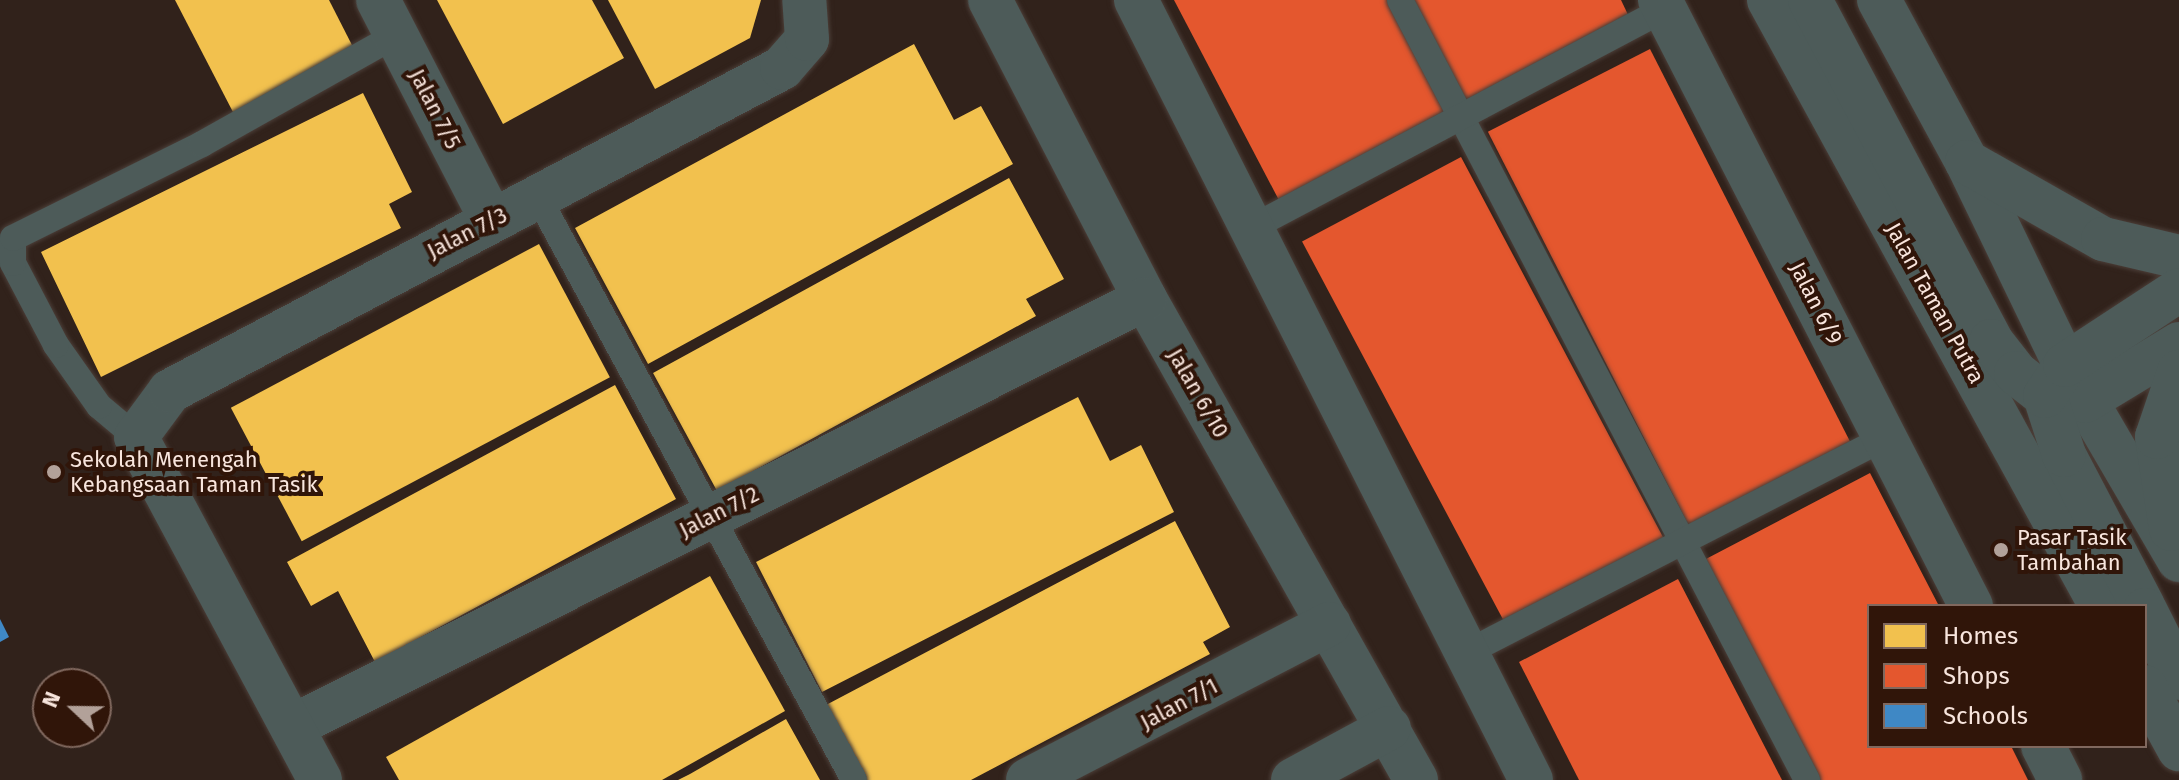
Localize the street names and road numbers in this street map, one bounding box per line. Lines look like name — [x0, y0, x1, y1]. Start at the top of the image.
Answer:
street label: Jalan 7/5 — [404, 65, 466, 153]
street label: Jalan 7/3 — [423, 202, 511, 264]
street label: Jalan Taman Putra — [1880, 218, 1990, 388]
street label: Jalan 6/9 — [1784, 257, 1848, 349]
street label: Jalan 6/10 — [1162, 344, 1234, 442]
street label: Jalan 7/2 — [675, 481, 763, 543]
street label: Jalan 7/1 — [1136, 673, 1222, 735]

